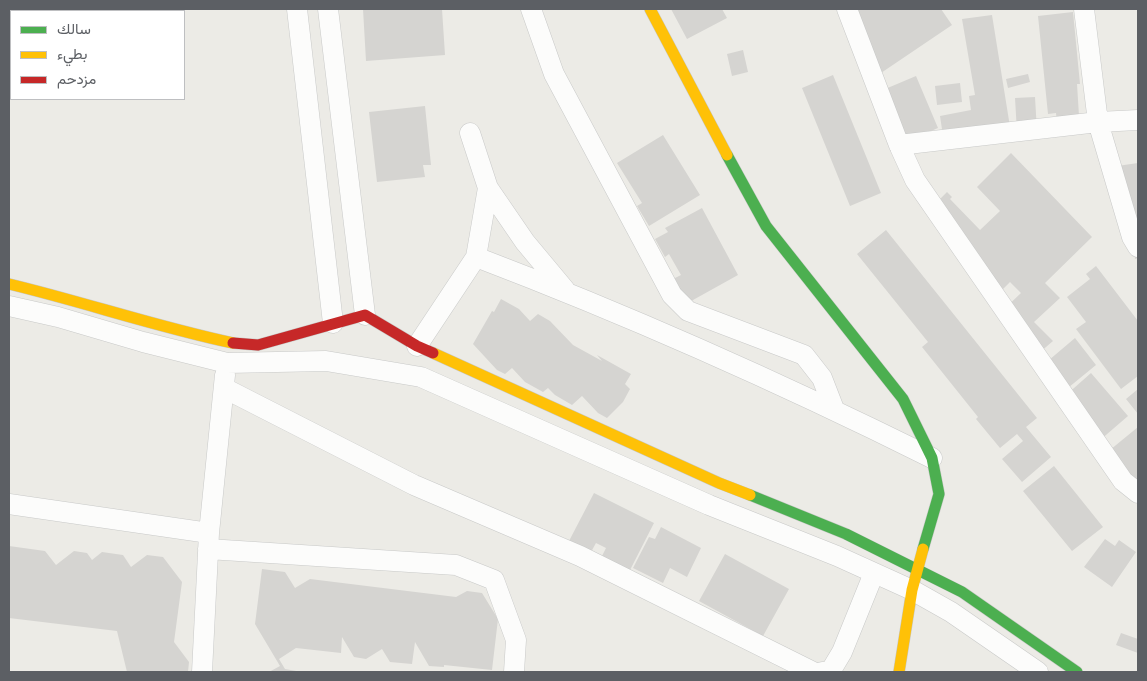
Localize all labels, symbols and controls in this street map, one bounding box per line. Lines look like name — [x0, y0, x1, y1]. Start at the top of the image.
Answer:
legend — [10, 10, 185, 100]
text: سالك — [57, 18, 91, 39]
text: بطيء — [57, 43, 87, 64]
text: مزدحم — [57, 68, 96, 89]

